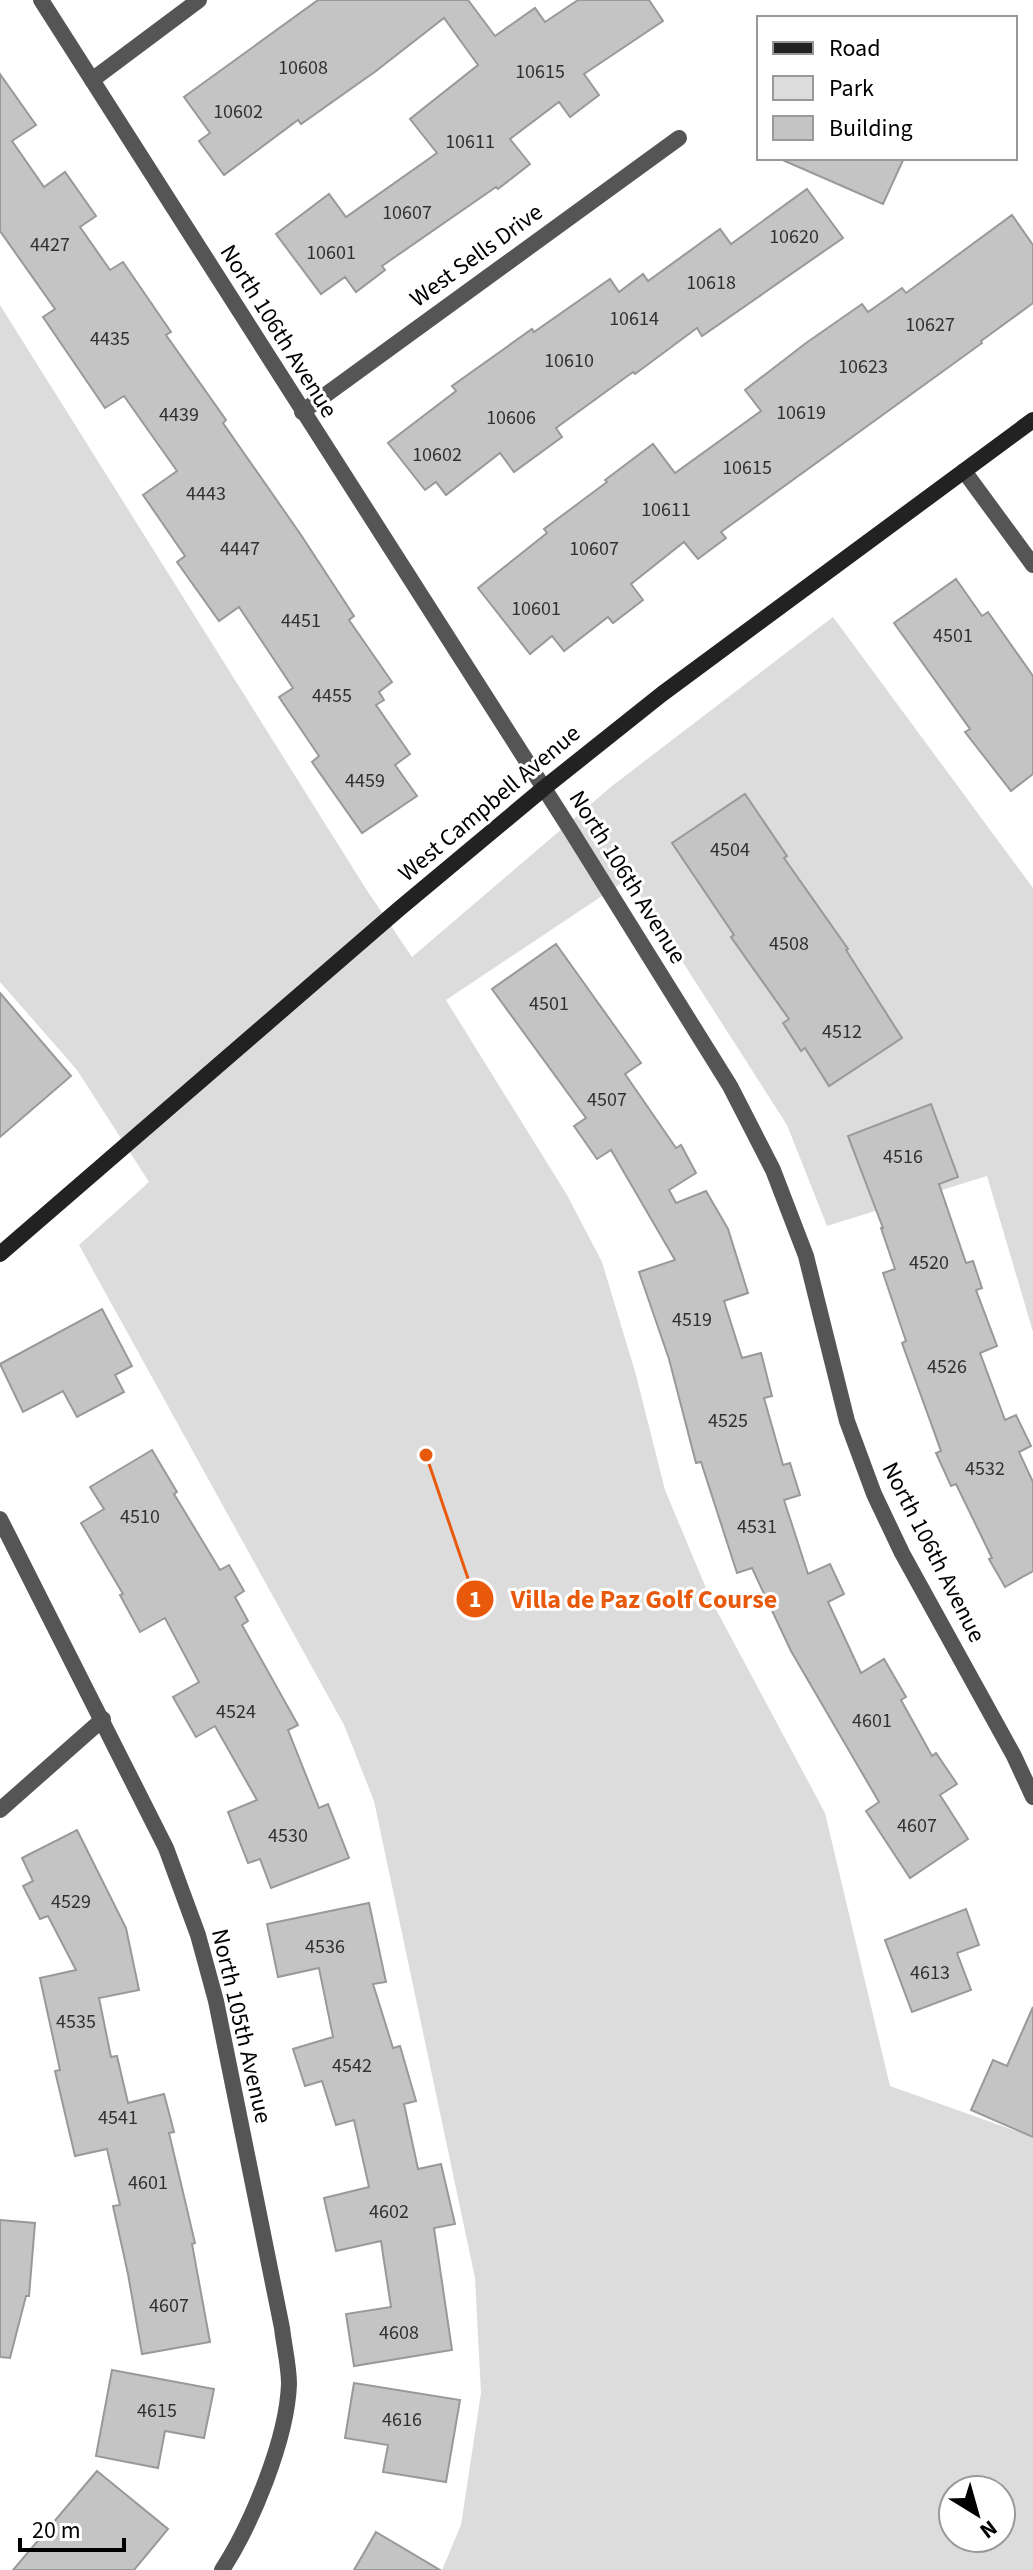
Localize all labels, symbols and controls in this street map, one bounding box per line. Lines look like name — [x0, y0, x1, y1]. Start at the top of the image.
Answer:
legend — [757, 16, 1017, 160]
text: Road — [829, 31, 881, 66]
house number: 10608 — [278, 54, 328, 82]
house number: 10615 — [515, 58, 565, 86]
text: Park — [829, 71, 874, 106]
house number: 10602 — [213, 98, 263, 126]
text: Building — [829, 111, 913, 146]
house number: 10611 — [445, 128, 495, 156]
street label: West Sells Drive — [402, 195, 550, 316]
house number: 10607 — [382, 199, 432, 227]
house number: 10620 — [769, 223, 819, 251]
house number: 4427 — [30, 231, 70, 259]
street label: North 106th Avenue — [211, 238, 346, 425]
house number: 10601 — [306, 239, 356, 267]
house number: 10618 — [686, 269, 736, 297]
house number: 10614 — [609, 305, 659, 333]
house number: 10627 — [905, 311, 955, 339]
house number: 4435 — [90, 325, 130, 353]
house number: 10610 — [544, 347, 594, 375]
house number: 10623 — [838, 353, 888, 381]
house number: 10619 — [776, 399, 826, 427]
house number: 4439 — [159, 401, 199, 429]
house number: 10606 — [486, 404, 536, 432]
house number: 10602 — [412, 441, 462, 469]
house number: 10615 — [722, 454, 772, 482]
house number: 4443 — [186, 480, 226, 508]
house number: 10611 — [641, 496, 691, 524]
house number: 4447 — [220, 535, 260, 563]
house number: 10607 — [569, 535, 619, 563]
house number: 10601 — [511, 595, 561, 623]
house number: 4451 — [281, 607, 321, 635]
house number: 4501 — [933, 622, 973, 650]
house number: 4455 — [312, 682, 352, 710]
street label: West Campbell Avenue — [391, 717, 588, 890]
house number: 4459 — [345, 767, 385, 795]
street label: North 106th Avenue — [560, 784, 695, 971]
house number: 4504 — [710, 836, 750, 864]
house number: 4508 — [769, 930, 809, 958]
house number: 4501 — [529, 990, 569, 1018]
house number: 4512 — [822, 1018, 862, 1046]
house number: 4507 — [587, 1086, 627, 1114]
house number: 4516 — [883, 1143, 923, 1171]
house number: 4520 — [909, 1249, 949, 1277]
house number: 4519 — [672, 1306, 712, 1334]
house number: 4526 — [927, 1353, 967, 1381]
house number: 4525 — [708, 1407, 748, 1435]
house number: 4532 — [965, 1455, 1005, 1483]
street label: North 106th Avenue — [873, 1456, 994, 1649]
house number: 4510 — [120, 1503, 160, 1531]
house number: 4531 — [737, 1513, 777, 1541]
callout: Villa de Paz Golf Course — [455, 1574, 793, 1624]
text: Villa de Paz Golf Course — [510, 1581, 777, 1618]
text: 1 — [469, 1582, 481, 1617]
house number: 4524 — [216, 1698, 256, 1726]
house number: 4601 — [852, 1707, 892, 1735]
house number: 4607 — [897, 1812, 937, 1840]
house number: 4530 — [268, 1822, 308, 1850]
house number: 4529 — [51, 1888, 91, 1916]
street label: North 105th Avenue — [202, 1925, 281, 2127]
house number: 4536 — [305, 1933, 345, 1961]
house number: 4613 — [910, 1959, 950, 1987]
house number: 4535 — [56, 2008, 96, 2036]
house number: 4542 — [332, 2052, 372, 2080]
house number: 4541 — [98, 2104, 138, 2132]
house number: 4601 — [128, 2169, 168, 2197]
house number: 4602 — [369, 2198, 409, 2226]
house number: 4607 — [149, 2292, 189, 2320]
house number: 4608 — [379, 2319, 419, 2347]
house number: 4615 — [137, 2397, 177, 2425]
house number: 4616 — [382, 2406, 422, 2434]
north arrow — [937, 2474, 1017, 2554]
scale bar — [20, 2502, 124, 2552]
text: N — [973, 2512, 1004, 2546]
text: 20 m — [32, 2513, 81, 2548]

